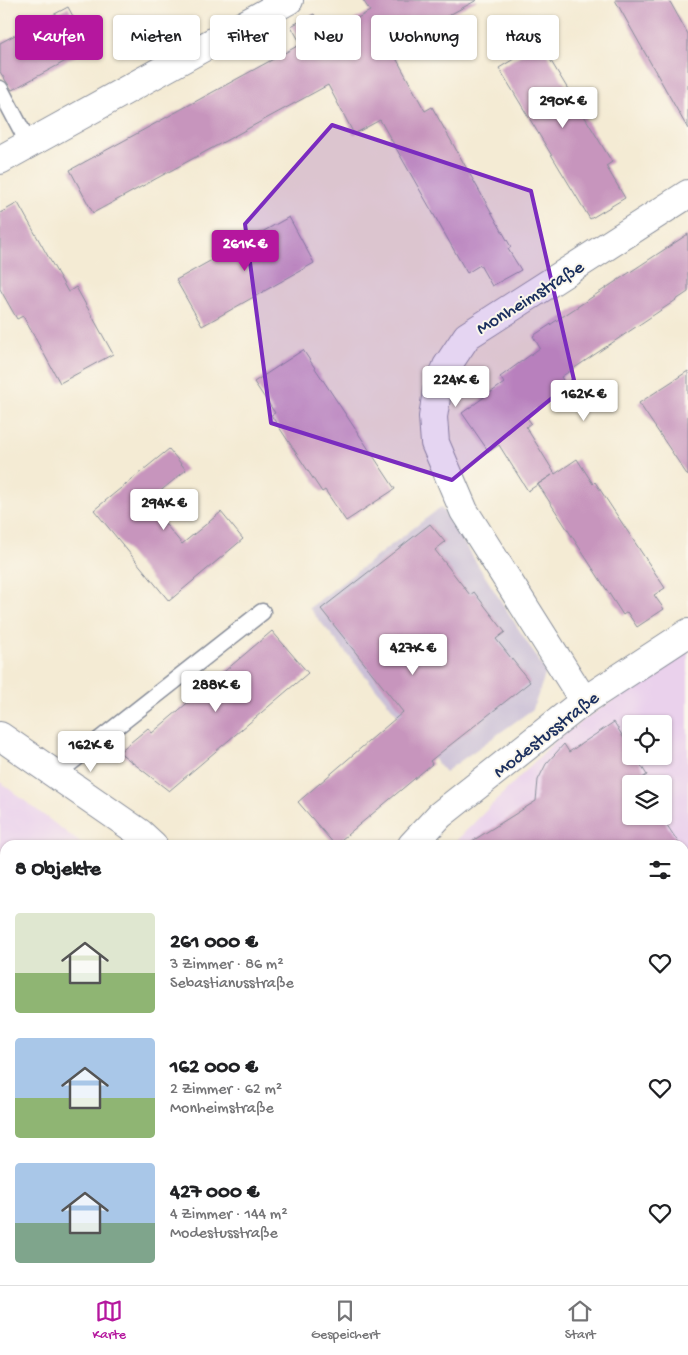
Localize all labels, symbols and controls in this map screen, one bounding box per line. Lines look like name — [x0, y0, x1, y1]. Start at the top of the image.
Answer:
chip: Kaufen — [15, 15, 103, 60]
chip: Mieten — [113, 15, 200, 60]
chip: Filter — [210, 15, 286, 60]
chip: Neu — [296, 15, 361, 60]
chip: Wohnung — [371, 15, 477, 60]
chip: Haus — [487, 15, 559, 60]
pin: 290K € — [522, 86, 604, 129]
text: 290K € — [539, 93, 587, 112]
pin: 261K € — [204, 230, 286, 272]
text: 261K € — [223, 236, 267, 255]
street label: Monheimstraße — [473, 257, 589, 341]
pin: 224K € — [415, 366, 497, 408]
text: 224K € — [433, 372, 479, 391]
pin: 162K € — [543, 380, 625, 422]
text: 162K € — [562, 386, 606, 405]
pin: 294K € — [123, 488, 205, 531]
text: 294K € — [141, 495, 187, 514]
pin: 427K € — [372, 634, 454, 676]
text: 427K € — [390, 640, 436, 659]
pin: 288K € — [175, 670, 257, 713]
text: 288K € — [192, 677, 240, 696]
street label: Modestusstraße — [490, 687, 605, 784]
map controls — [622, 715, 672, 825]
button: locate — [622, 715, 672, 765]
pin: 162K € — [50, 730, 132, 773]
text: 162K € — [69, 737, 113, 756]
button: layers — [622, 775, 672, 825]
icon: filters — [646, 856, 674, 884]
text: 8 Objekte — [15, 858, 101, 883]
text: 261 000 € — [170, 931, 258, 956]
icon: home — [55, 933, 115, 993]
icon: heart — [646, 949, 674, 977]
text: 3 Zimmer · 86 m² — [170, 956, 284, 975]
text: Sebastianusstraße — [170, 975, 294, 994]
text: 162 000 € — [170, 1056, 258, 1081]
icon: home — [55, 1058, 115, 1118]
icon: heart — [646, 1074, 674, 1102]
text: 2 Zimmer · 62 m² — [170, 1081, 282, 1100]
text: Monheimstraße — [170, 1100, 274, 1119]
text: 427 000 € — [170, 1181, 259, 1206]
icon: home — [55, 1183, 115, 1243]
icon: heart — [646, 1199, 674, 1227]
text: 4 Zimmer · 144 m² — [170, 1206, 288, 1225]
text: Modestusstraße — [170, 1225, 278, 1244]
tab: Karte — [93, 1297, 126, 1344]
tab: Gespeichert — [311, 1297, 380, 1344]
tab: Start — [565, 1297, 595, 1344]

